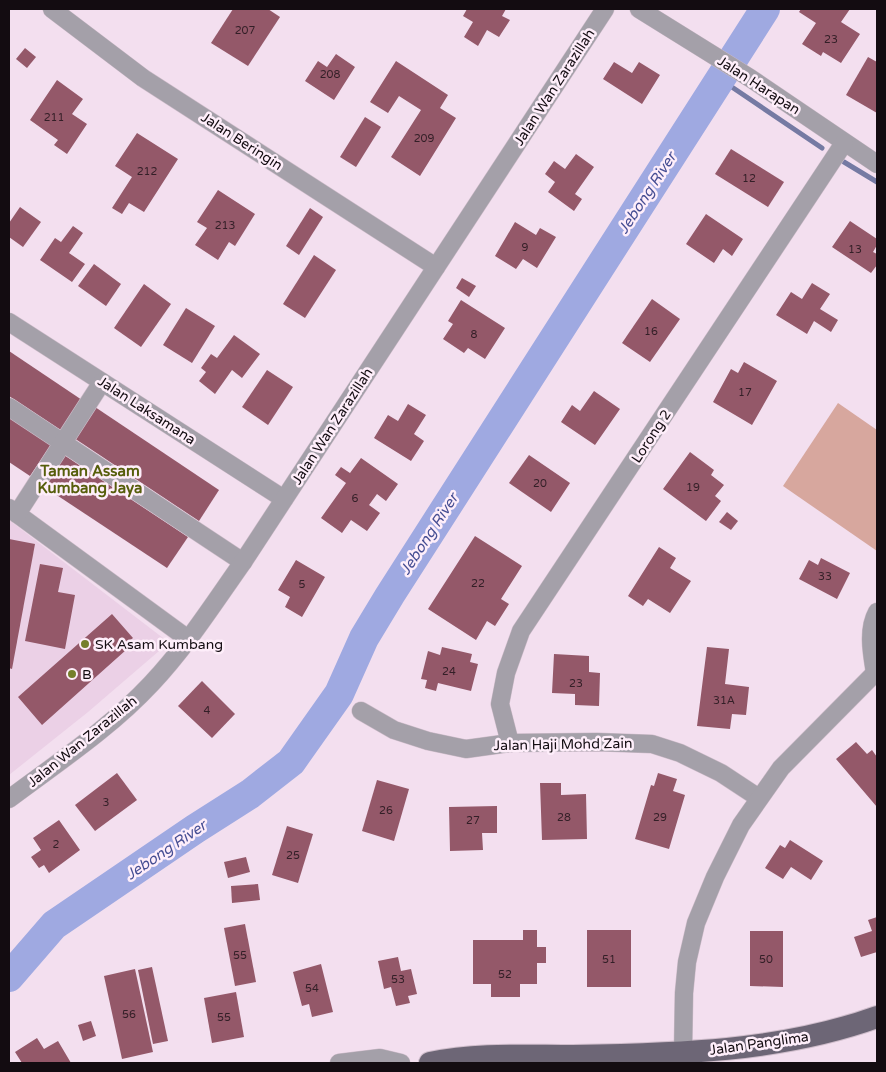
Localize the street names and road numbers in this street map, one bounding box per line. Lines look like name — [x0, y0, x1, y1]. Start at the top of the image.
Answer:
street label: Jalan Wan Zarazillah — [510, 26, 598, 149]
street label: Jalan Harapan — [714, 52, 803, 118]
street label: Jalan Beringin — [198, 109, 286, 174]
street label: Jalan Wan Zarazillah — [288, 365, 376, 488]
street label: Jalan Laksamana — [95, 372, 199, 448]
street label: Lorong 2 — [628, 406, 675, 466]
street label: Jalan Wan Zarazillah — [24, 692, 140, 791]
street label: Jalan Haji Mohd Zain — [494, 735, 632, 754]
street label: Jalan Panglima — [708, 1028, 810, 1059]

